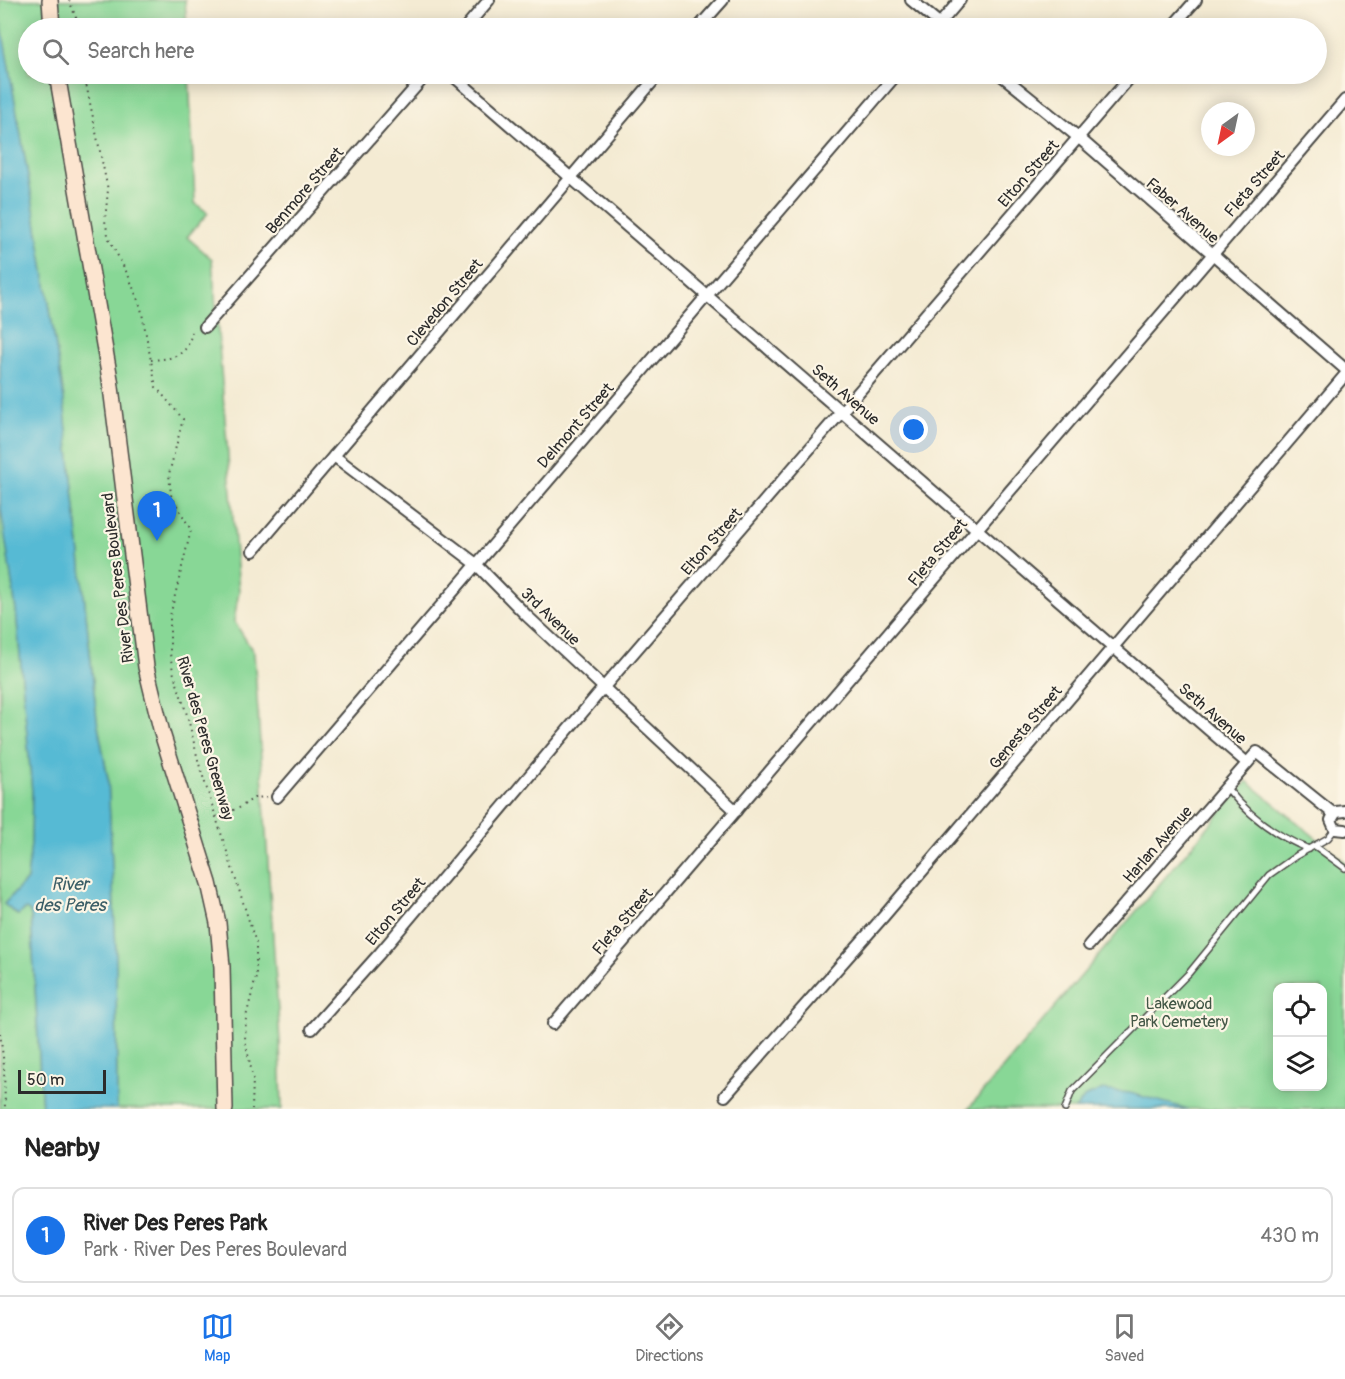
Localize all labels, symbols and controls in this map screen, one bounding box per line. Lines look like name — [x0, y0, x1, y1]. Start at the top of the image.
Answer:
search box — [18, 18, 1327, 84]
icon: search — [39, 35, 72, 68]
text: Search here — [87, 37, 194, 65]
north arrow — [1201, 102, 1255, 156]
street label: Elton Street — [994, 135, 1064, 212]
street label: Benmore Street — [262, 143, 348, 238]
street label: Fleta Street — [1220, 146, 1290, 221]
street label: Faber Avenue — [1142, 174, 1223, 248]
street label: Clevedon Street — [402, 254, 488, 351]
street label: Seth Avenue — [807, 360, 884, 430]
street label: Delmont Street — [533, 378, 619, 472]
your location — [899, 415, 928, 444]
street label: River Des Peres Boulevard — [98, 492, 138, 664]
pin: 1 — [138, 492, 176, 541]
street label: Elton Street — [677, 503, 747, 580]
street label: Fleta Street — [904, 514, 972, 591]
street label: 3rd Avenue — [516, 584, 584, 650]
street label: River des Peres Greenway — [172, 654, 238, 823]
street label: Seth Avenue — [1174, 679, 1251, 749]
street label: Genesta Street — [985, 681, 1067, 774]
street label: Harlan Avenue — [1119, 802, 1197, 887]
water label: River des Peres — [34, 873, 108, 917]
street label: Elton Street — [361, 873, 430, 950]
street label: Fleta Street — [588, 884, 658, 959]
map controls — [1273, 983, 1327, 1091]
button: locate — [1273, 983, 1327, 1037]
park label: Lakewood Park Cemetery — [1130, 994, 1228, 1032]
button: layers — [1273, 1037, 1327, 1091]
scale bar — [18, 1067, 106, 1094]
text: 50 m — [27, 1070, 64, 1090]
text: Nearby — [24, 1132, 100, 1164]
text: River Des Peres Park — [83, 1209, 267, 1237]
text: 1 — [42, 1223, 49, 1248]
text: 430 m — [1260, 1223, 1319, 1248]
text: Park · River Des Peres Boulevard — [83, 1237, 347, 1262]
tab: Map — [201, 1310, 234, 1366]
tab: Directions — [635, 1310, 703, 1366]
tab: Saved — [1105, 1310, 1144, 1366]

